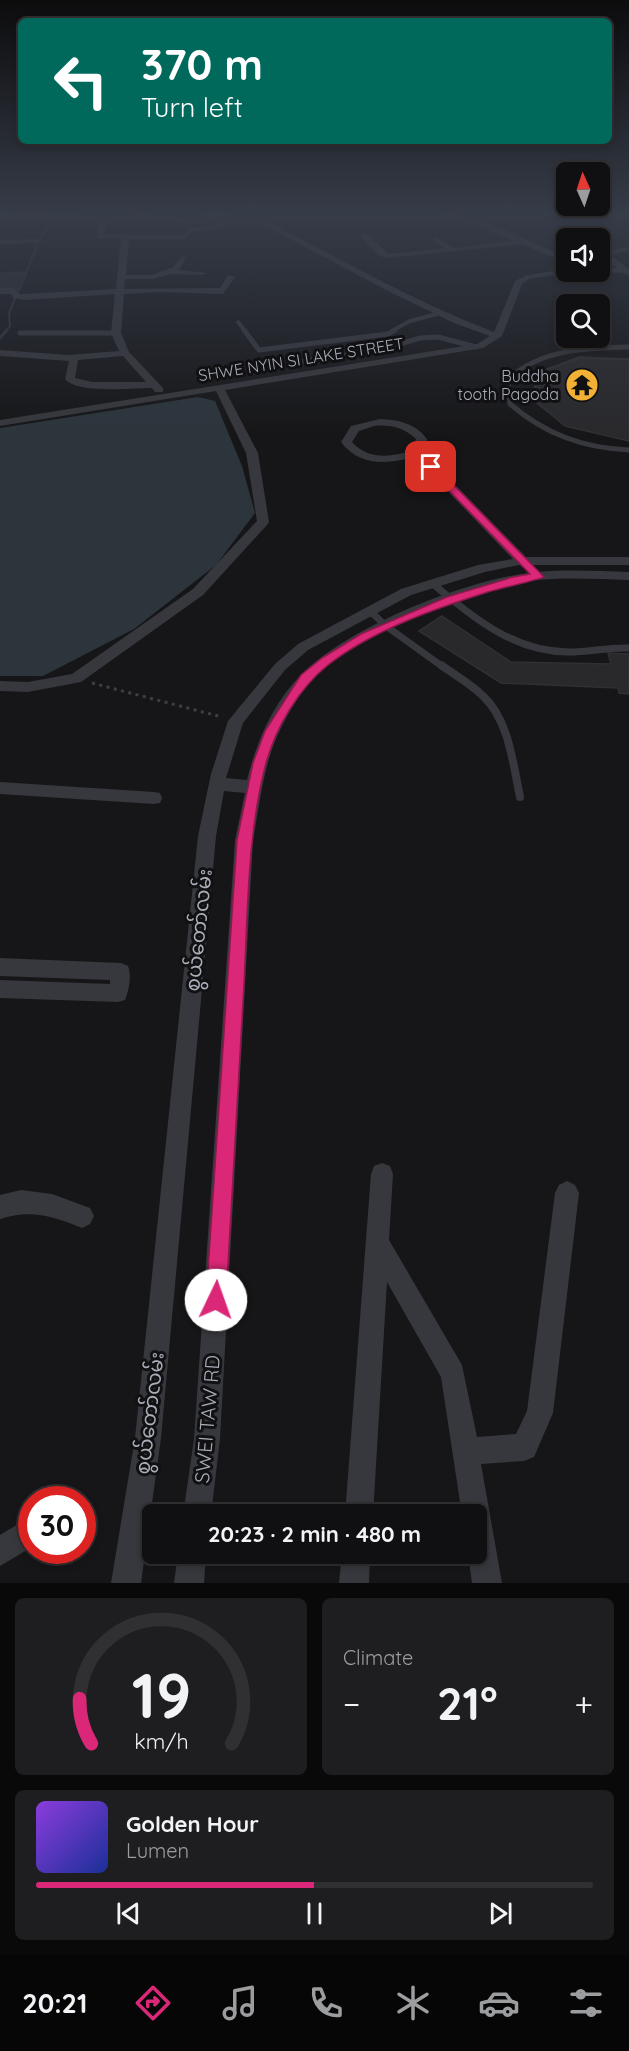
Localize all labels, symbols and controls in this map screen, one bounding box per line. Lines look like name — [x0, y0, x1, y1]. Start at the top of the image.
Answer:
text: 370 m — [141, 38, 263, 91]
icon: left — [42, 42, 120, 120]
text: Turn left — [141, 90, 243, 124]
north arrow — [556, 162, 610, 216]
map controls — [556, 162, 610, 348]
button: sound — [556, 228, 610, 282]
button: search — [556, 294, 610, 348]
street label: SHWE NYIN SI LAKE STREET — [197, 333, 405, 385]
place label: Buddha tooth Pagoda — [458, 366, 559, 404]
temple icon: Buddha tooth Pagoda — [564, 367, 600, 403]
pin — [405, 441, 456, 492]
icon: arrive — [414, 450, 447, 483]
street label: စွယ်တော်လမ်း — [178, 867, 221, 993]
position arrow — [184, 1268, 248, 1332]
street label: စွယ်တော်လမ်း — [128, 1350, 173, 1476]
street label: SWEI TAW RD — [189, 1354, 225, 1484]
speed limit sign: 30 — [18, 1486, 96, 1564]
text: 20:23 · 2 min · 480 m — [208, 1520, 421, 1548]
text: Climate — [343, 1645, 413, 1670]
text: 19 — [131, 1656, 191, 1734]
text: 21° — [437, 1675, 498, 1731]
text: − — [343, 1683, 360, 1724]
text: + — [574, 1683, 593, 1724]
text: km/h — [134, 1728, 188, 1754]
text: Golden Hour — [126, 1810, 259, 1838]
text: Lumen — [126, 1838, 189, 1863]
icon: previous — [112, 1897, 145, 1930]
icon: pause — [298, 1897, 331, 1930]
icon: next — [484, 1897, 517, 1930]
icon: directions — [132, 1982, 174, 2024]
icon: music — [219, 1982, 261, 2024]
icon: phone — [305, 1982, 347, 2024]
icon: climate — [392, 1982, 434, 2024]
icon: car — [478, 1982, 520, 2024]
icon: filters — [565, 1982, 607, 2024]
text: 20:21 — [22, 1986, 87, 2020]

